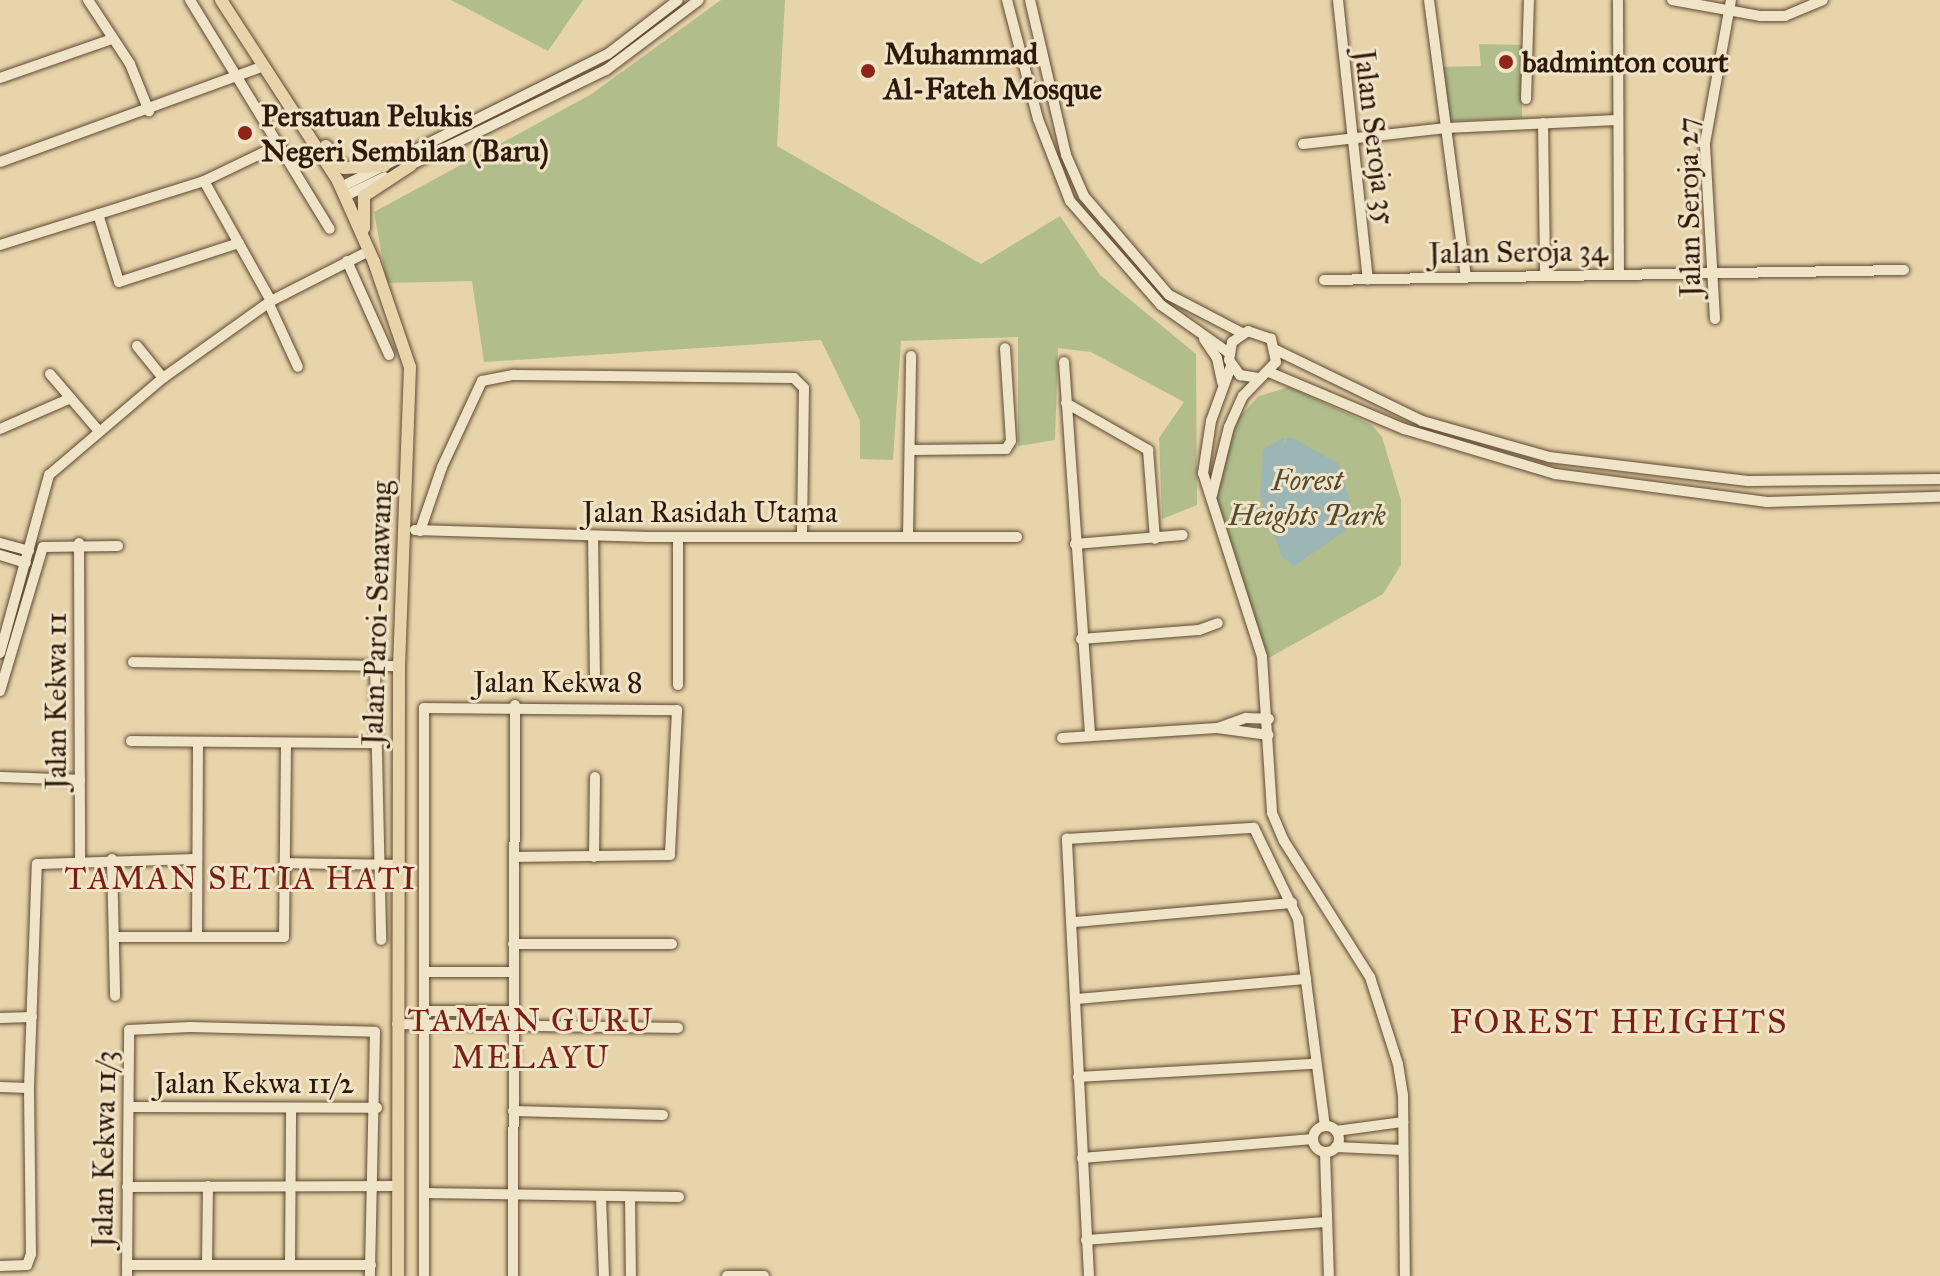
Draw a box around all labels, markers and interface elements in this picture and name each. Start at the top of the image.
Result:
place label: Muhammad Al-Fateh Mosque [884,36,1102,106]
place label: badminton court [1522,44,1728,80]
street label: Jalan Seroja 35 [1346,47,1404,227]
marker: badminton court [1497,53,1515,71]
marker: Muhammad Al-Fateh Mosque [859,62,877,80]
place label: Persatuan Pelukis Negeri Sembilan (Baru) [261,98,549,168]
street label: Jalan Seroja 27 [1669,117,1709,297]
marker: Persatuan Pelukis Negeri Sembilan (Baru) [236,124,254,142]
street label: Jalan Seroja 34 [1428,232,1608,272]
park label: Forest Heights Park [1228,462,1386,532]
street label: Jalan Paroi-Senawang [354,480,400,746]
street label: Jalan Rasidah Utama [582,494,838,530]
street label: Jalan Kekwa 11 [38,612,74,790]
street label: Jalan Kekwa 8 [473,664,643,700]
district label: TAMAN SETIA HATI [65,860,417,898]
district label: FOREST HEIGHTS [1449,1002,1789,1042]
district label: TAMAN GURU MELAYU [408,1003,654,1078]
street label: Jalan Kekwa 11/3 [84,1050,124,1248]
street label: Jalan Kekwa 11/2 [154,1065,354,1101]

